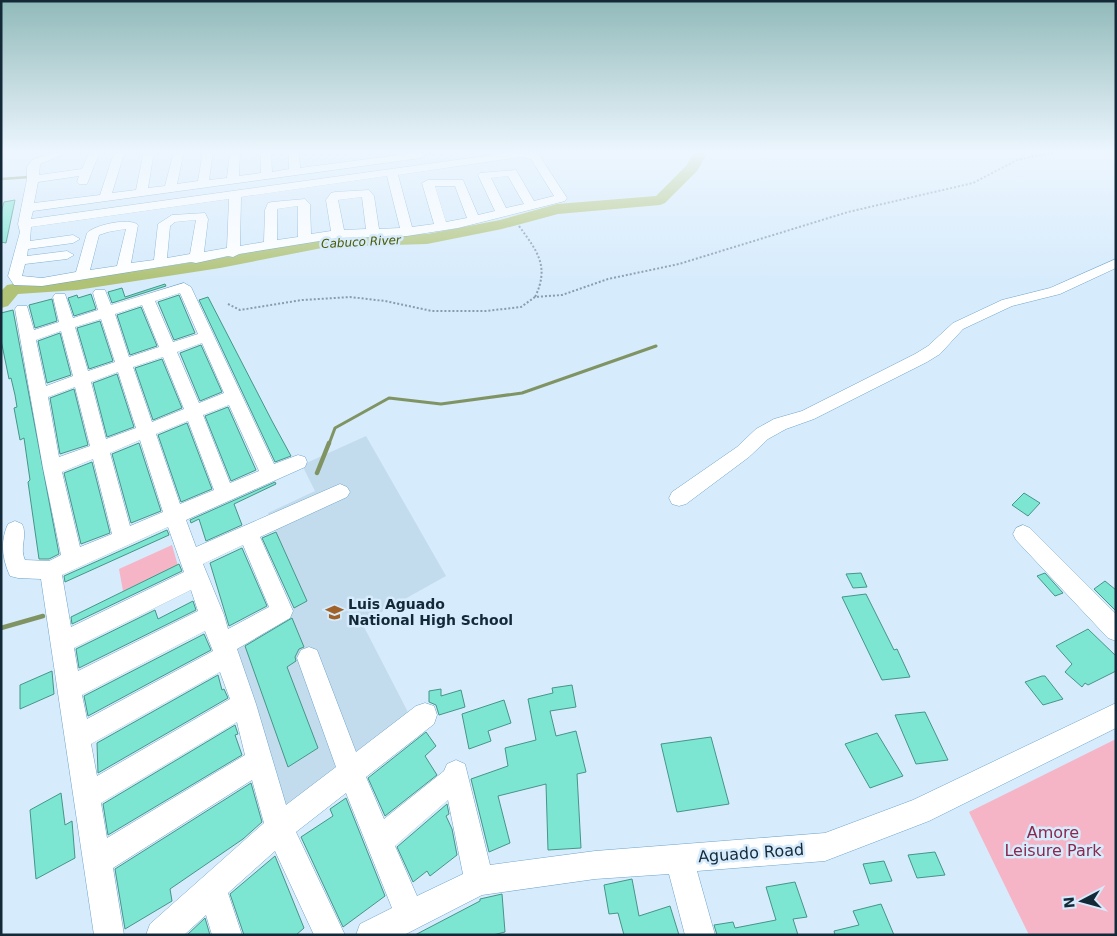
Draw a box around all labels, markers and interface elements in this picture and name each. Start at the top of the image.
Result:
water label: Cabuco River [321,233,402,251]
place label: Luis Aguado National High School [348,596,513,628]
school or university icon: Luis Aguado National High School [324,602,344,622]
park label: Amore Leisure Park [1004,823,1102,860]
street label: Aguado Road [697,840,805,866]
north arrow [1057,876,1107,926]
text: N [1061,896,1078,909]

